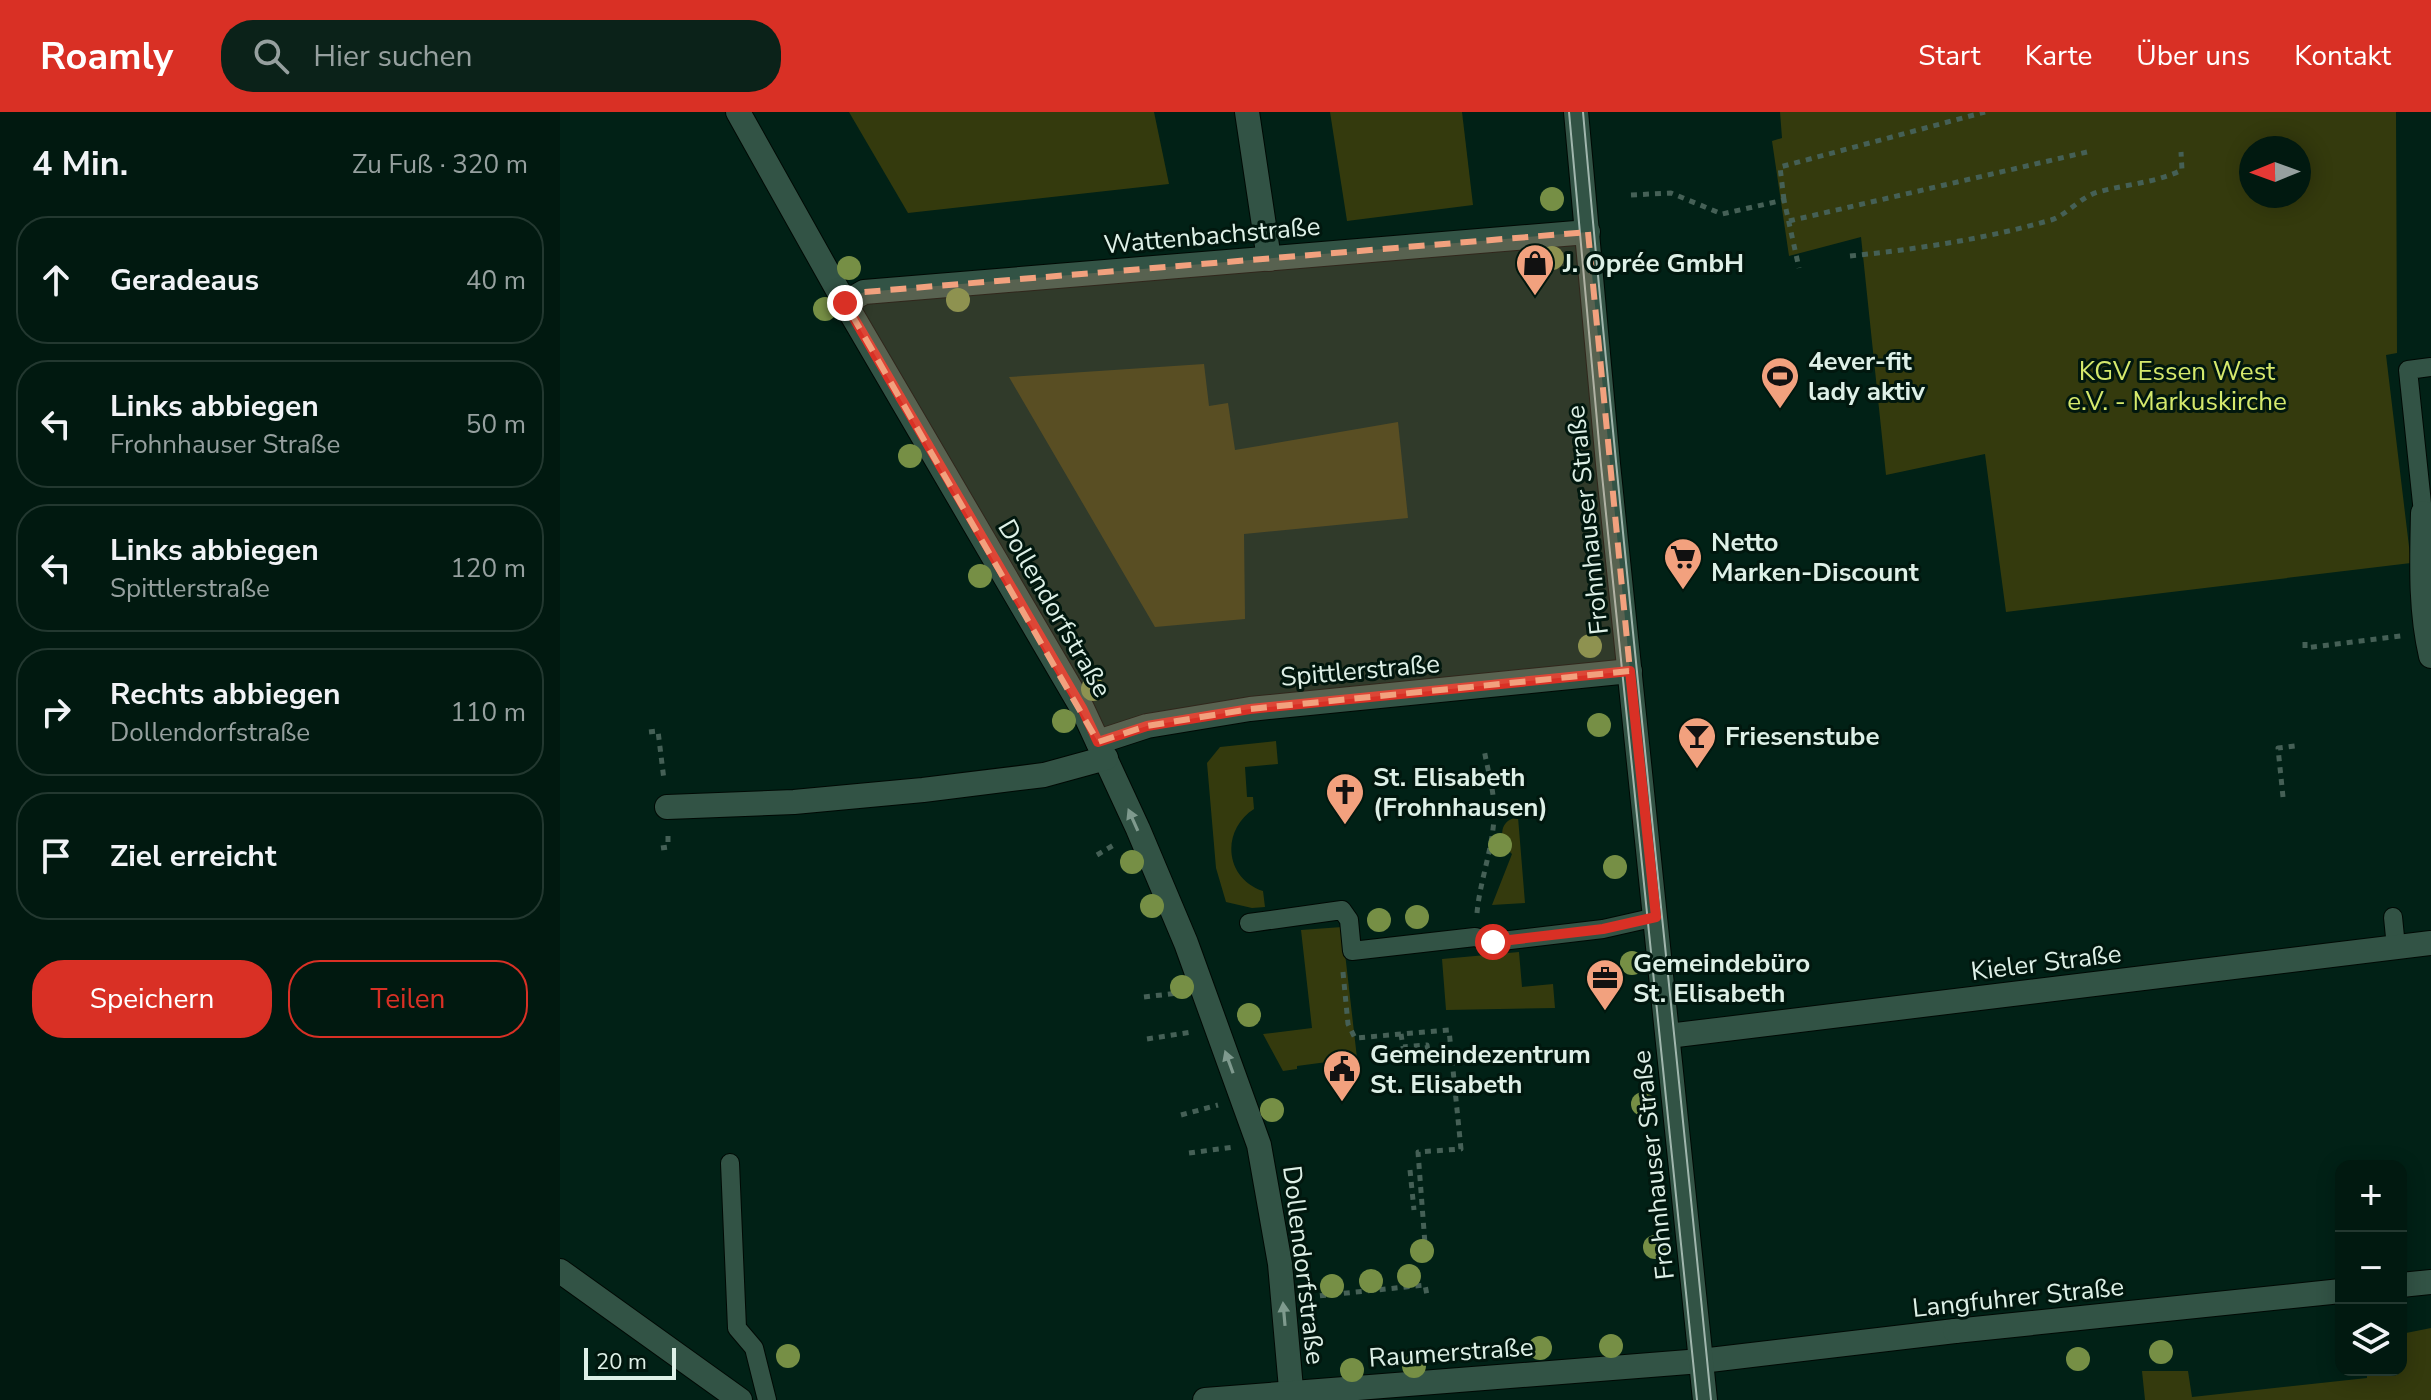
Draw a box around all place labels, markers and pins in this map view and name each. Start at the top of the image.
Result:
shop icon: J. Oprée GmbH [1514,242,1556,297]
place label: J. Oprée GmbH [1562,246,1744,281]
place label: 4ever-fit lady aktiv [1808,344,1925,409]
sports icon: 4ever-fit lady aktiv [1759,355,1801,410]
place label: Netto Marken-Discount [1711,525,1920,590]
supermarket icon: Netto Marken-Discount [1662,536,1704,591]
bar icon: Friesenstube [1676,715,1718,770]
place label: Friesenstube [1725,719,1880,754]
place label: St. Elisabeth (Frohnhausen) [1373,760,1548,825]
church icon: St. Elisabeth (Frohnhausen) [1324,771,1366,826]
place label: Gemeindebüro St. Elisabeth [1633,946,1810,1011]
office icon: Gemeindebüro St. Elisabeth [1584,957,1626,1012]
place label: Gemeindezentrum St. Elisabeth [1370,1037,1591,1102]
public building icon: Gemeindezentrum St. Elisabeth [1321,1048,1363,1103]

